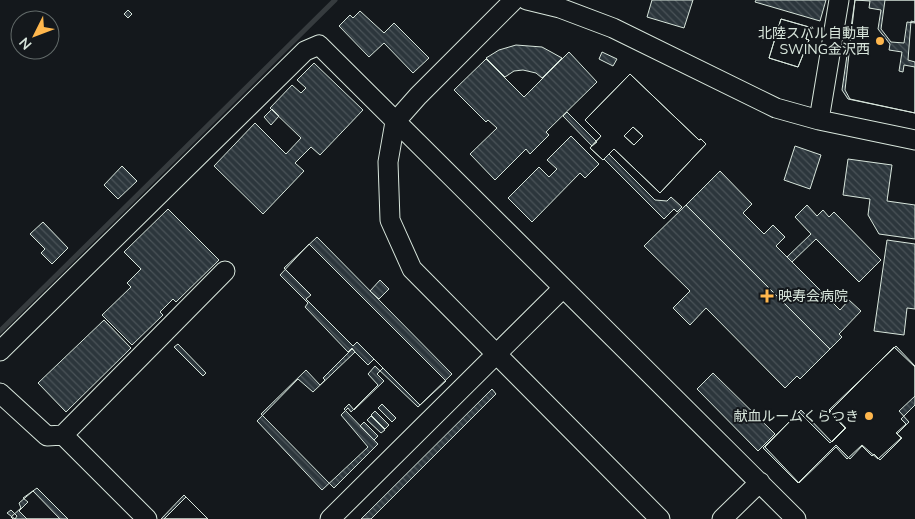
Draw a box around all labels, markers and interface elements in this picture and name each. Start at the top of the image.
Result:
north arrow [10,10,60,60]
place label: 北陸スバル自動車 SWING金沢西 [758,24,870,58]
text: N [15,34,36,54]
marker: 北陸スバル自動車 SWING金沢西 [874,35,886,47]
place label: 映寿会病院 [778,287,848,305]
marker: 映寿会病院 [760,289,774,303]
place label: 献血ルームくらつき [733,407,859,425]
marker: 献血ルームくらつき [863,410,875,422]

